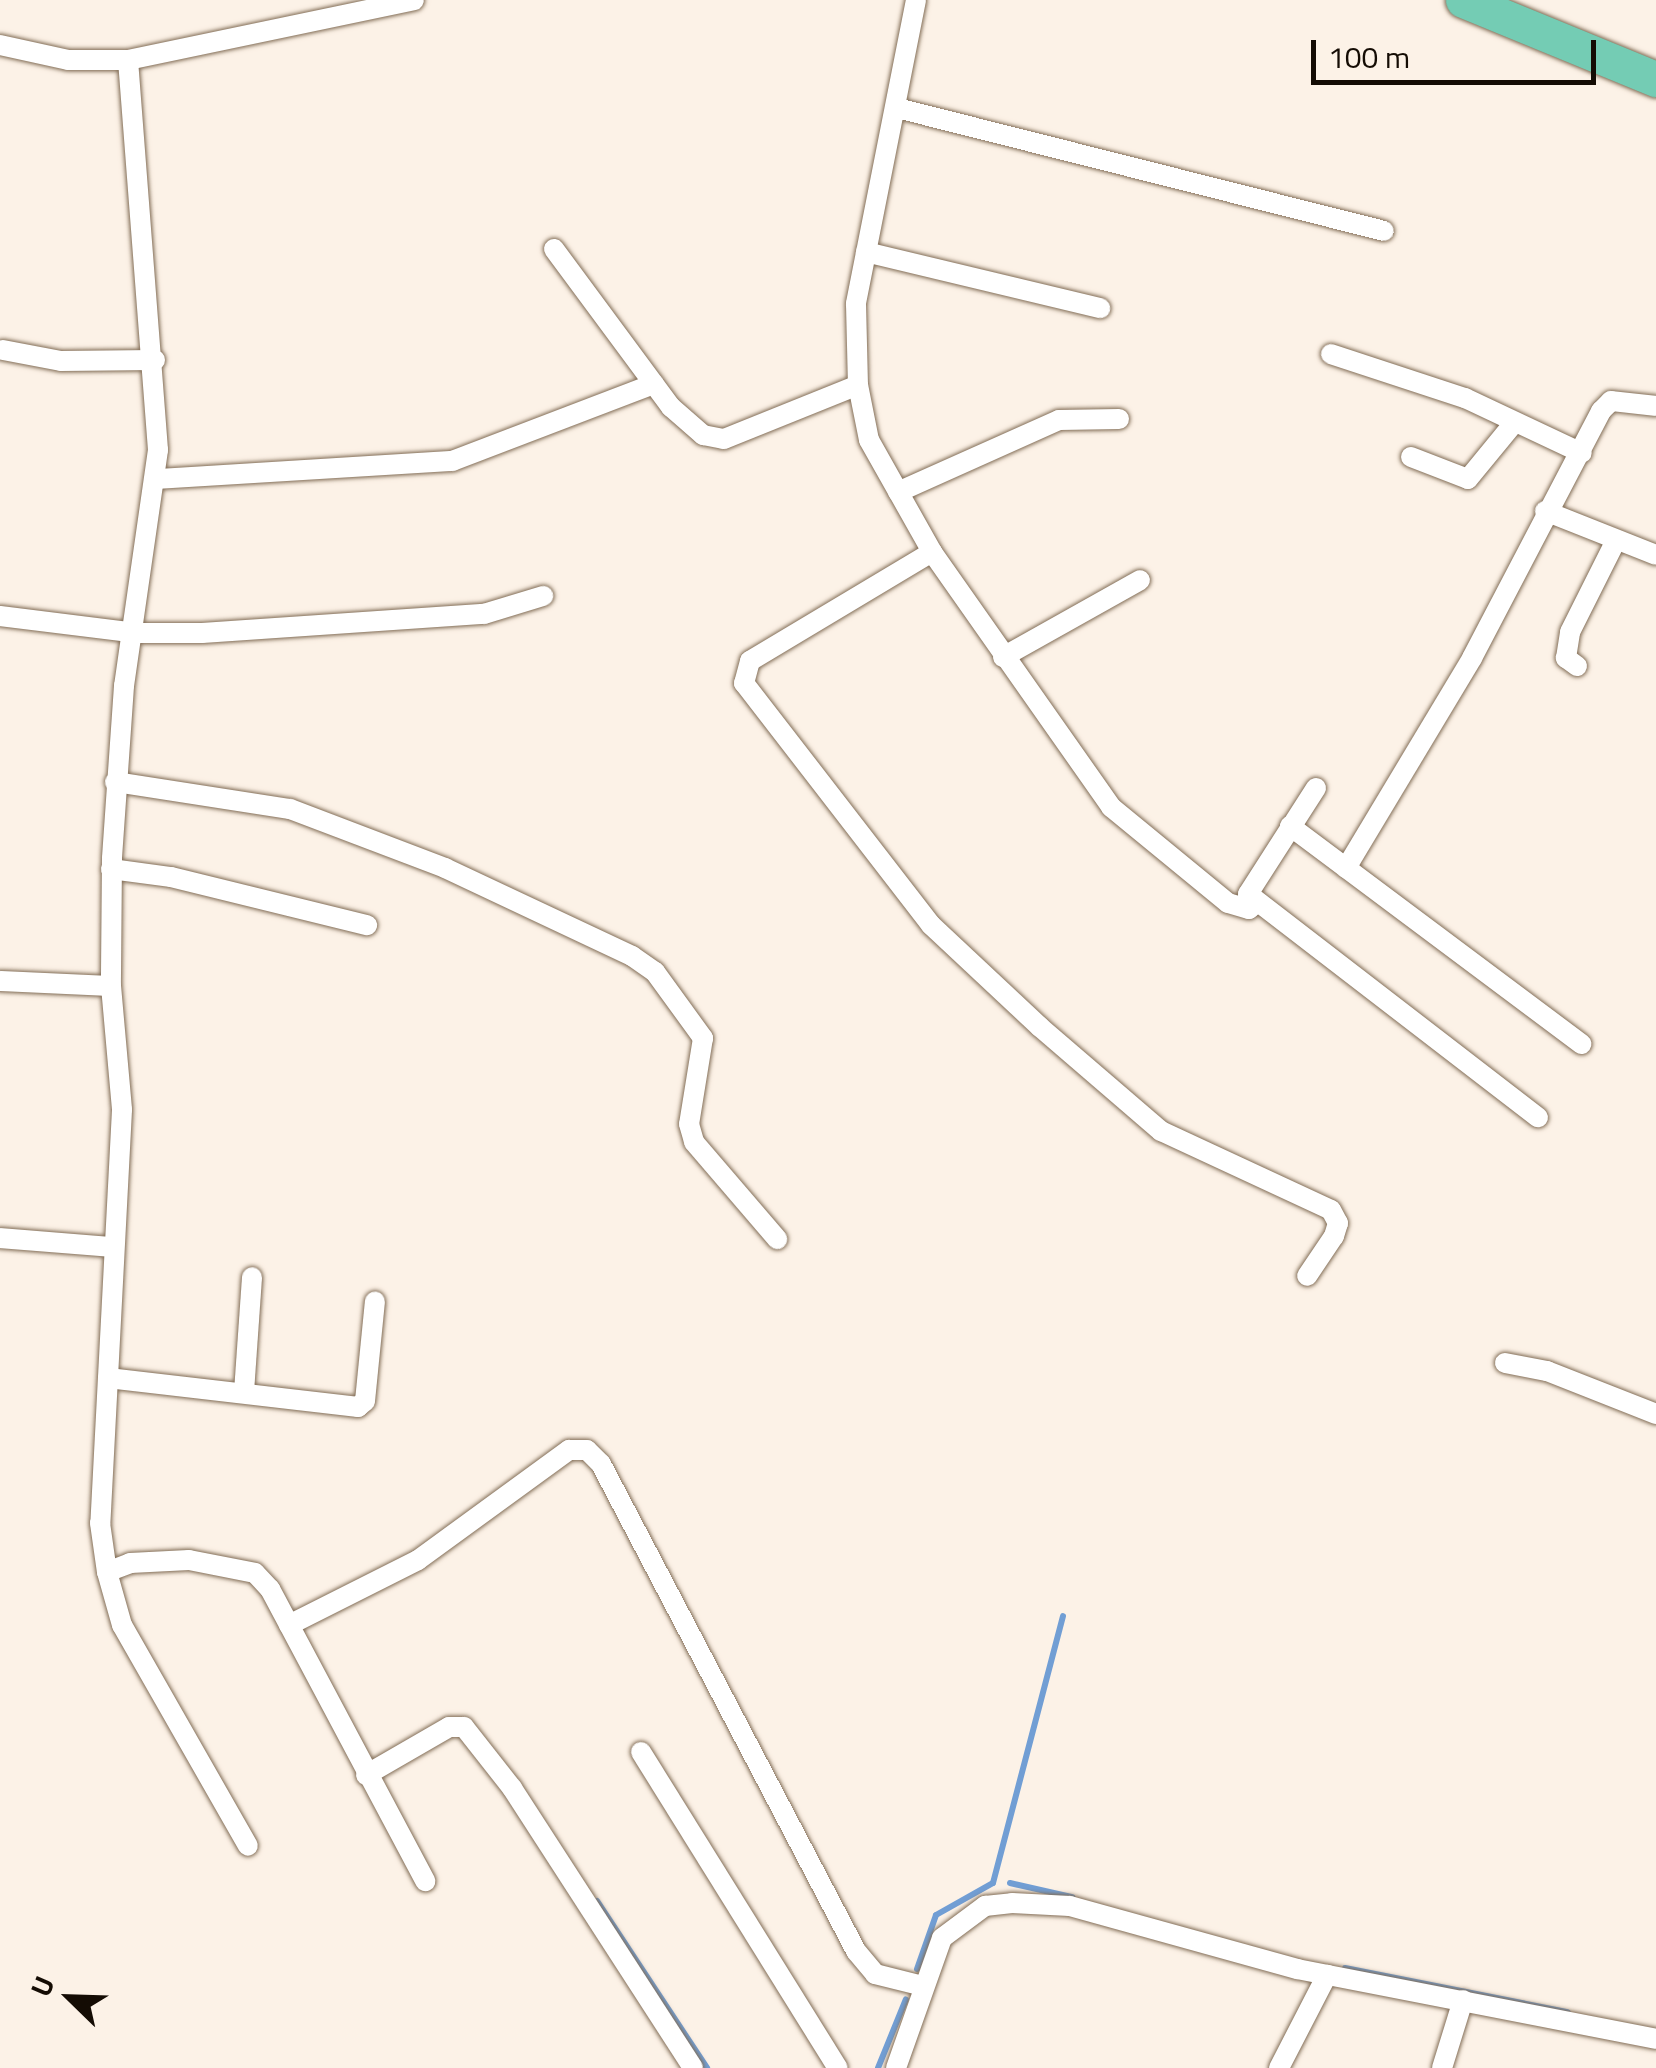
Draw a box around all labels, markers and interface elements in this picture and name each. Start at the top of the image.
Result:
scale bar [1316,20,1601,82]
text: 100 m [1328,34,1410,80]
north arrow [20,1948,120,2048]
text: U [19,1969,65,2003]

